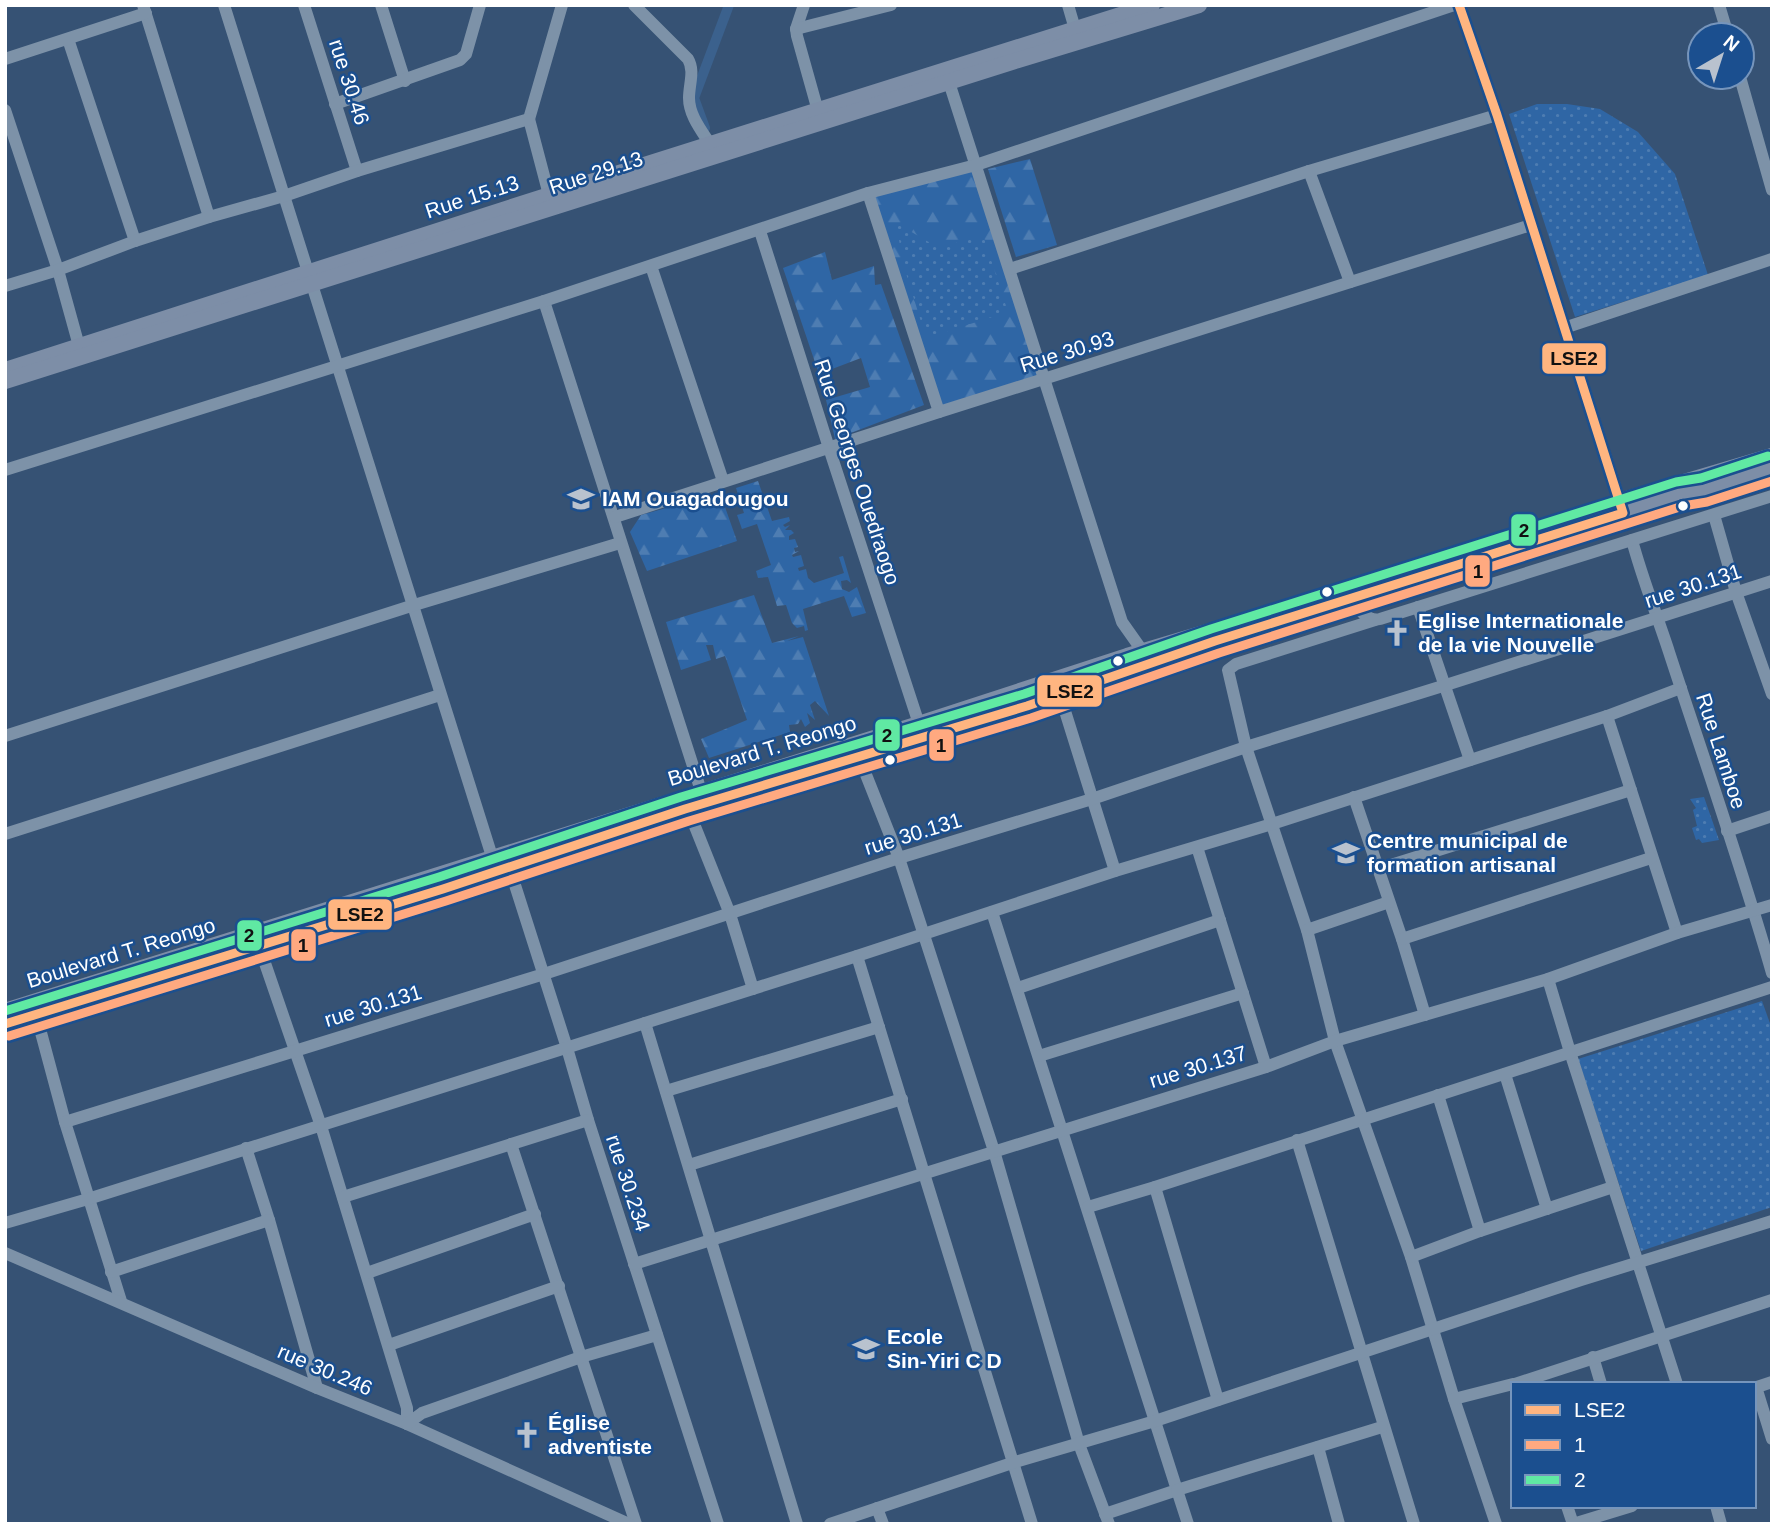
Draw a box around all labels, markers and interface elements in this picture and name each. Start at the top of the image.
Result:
north arrow [1686,21,1756,91]
text: N [1719,31,1743,56]
street label: rue 30.46 [325,36,374,128]
street label: Rue 29.13 [546,147,645,198]
street label: Rue 15.13 [422,171,521,222]
street label: Rue 30.93 [1017,326,1117,377]
line badge: LSE2 [1541,342,1607,375]
text: LSE2 [1550,348,1598,369]
street label: Rue Georges Ouedraogo [810,356,905,588]
school or university icon: IAM Ouagadougou [566,484,596,514]
place label: IAM Ouagadougou [602,487,789,510]
unlabelled marker [1676,499,1690,513]
line badge: 2 [1510,513,1537,547]
text: 2 [1519,520,1529,541]
line badge: 1 [1464,554,1491,588]
street label: rue 30.131 [1642,559,1744,612]
text: 1 [1473,561,1484,582]
unlabelled marker [1320,585,1334,599]
place label: Eglise Internationale de la vie Nouvelle [1418,609,1623,656]
church icon: Eglise Internationale de la vie Nouvelle [1382,618,1412,648]
unlabelled marker [1111,654,1125,668]
line badge: LSE2 [1036,674,1103,708]
text: LSE2 [1046,681,1094,702]
street label: Rue Lamboe [1692,690,1751,812]
street label: Boulevard T. Reongo [665,711,859,790]
line badge: 2 [874,718,901,752]
text: 2 [882,725,892,746]
line badge: 1 [928,728,955,762]
text: 1 [936,735,947,756]
unlabelled marker [883,753,897,767]
street label: rue 30.131 [861,808,964,859]
place label: Centre municipal de formation artisanal [1367,829,1568,876]
school or university icon: Centre municipal de formation artisanal [1331,838,1361,868]
line badge: LSE2 [327,898,393,931]
text: LSE2 [336,904,384,925]
street label: Boulevard T. Reongo [24,913,218,992]
line badge: 2 [236,919,263,952]
text: 2 [244,925,254,946]
line badge: 1 [290,928,317,962]
text: 1 [298,935,309,956]
street label: rue 30.131 [321,980,424,1031]
street label: rue 30.137 [1146,1041,1249,1092]
street label: rue 30.234 [602,1132,655,1234]
place label: Ecole Sin-Yiri C D [887,1325,1002,1372]
school or university icon: Ecole Sin-Yiri C D [851,1334,881,1364]
street label: rue 30.246 [274,1339,376,1400]
legend [1511,1382,1756,1508]
text: LSE2 [1574,1398,1625,1421]
place label: Église adventiste [548,1411,652,1458]
church icon: Église adventiste [512,1420,542,1450]
text: 1 [1574,1433,1586,1456]
text: 2 [1574,1468,1586,1491]

